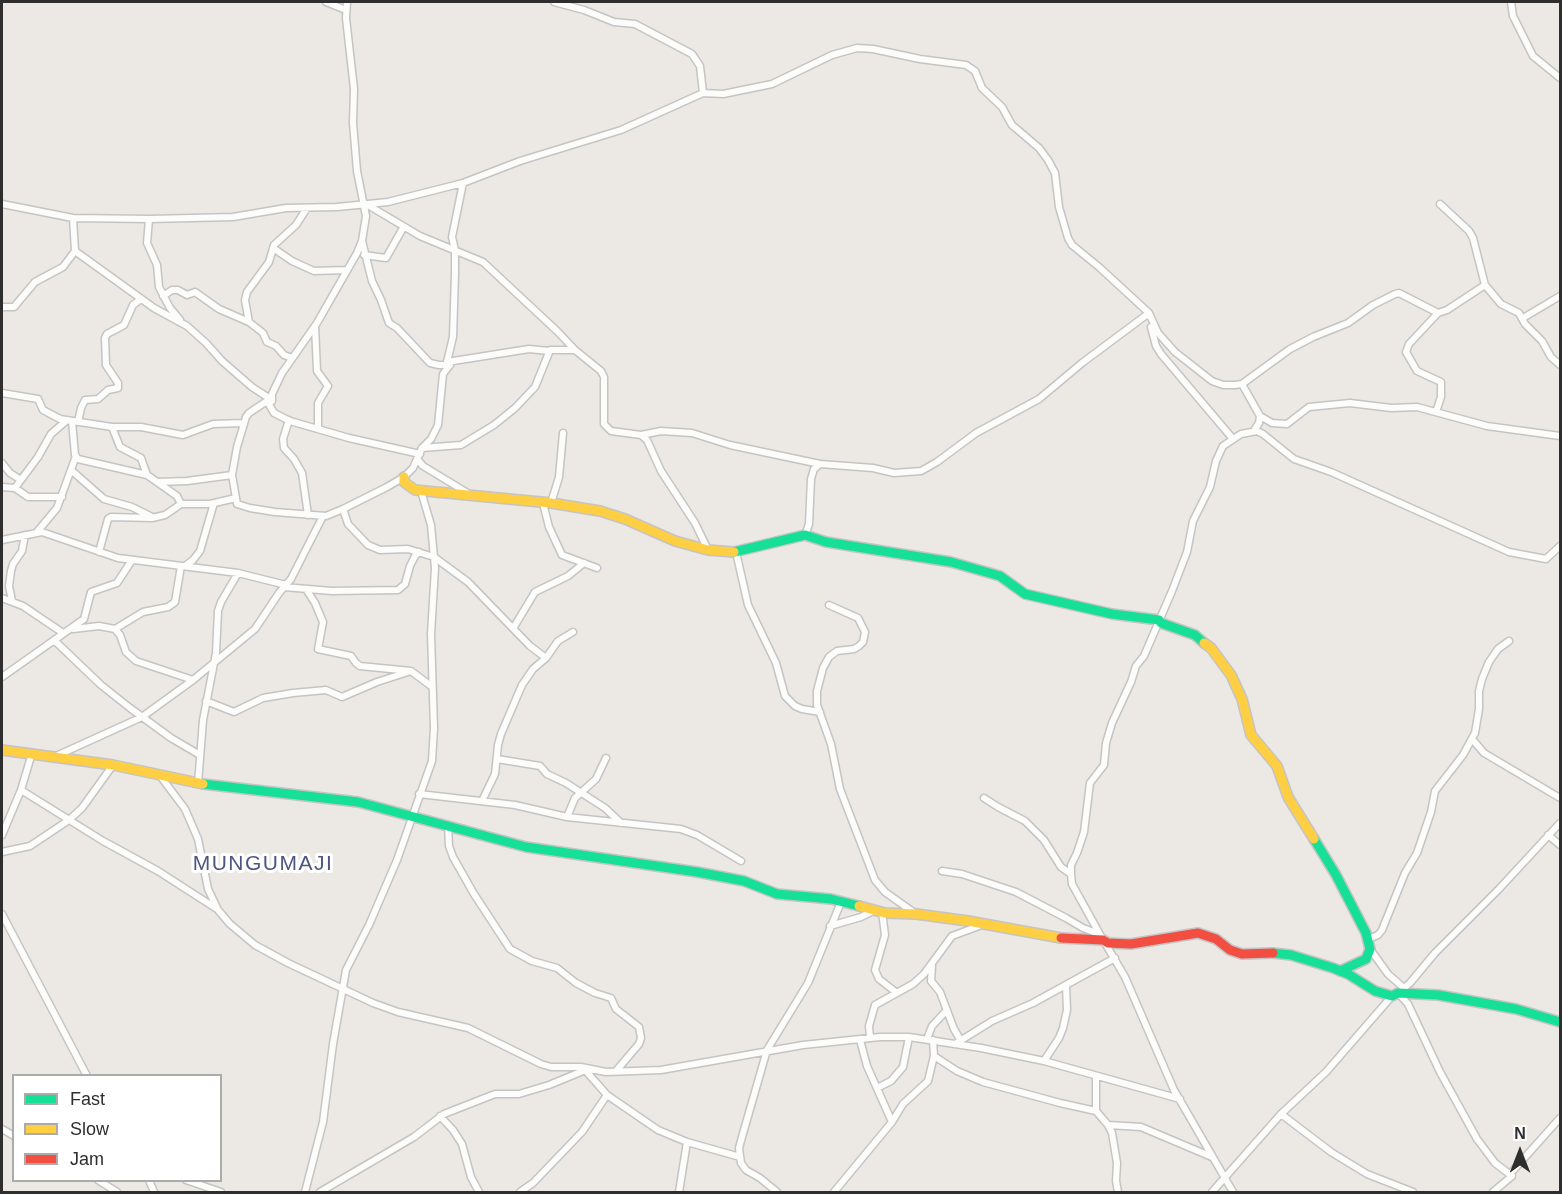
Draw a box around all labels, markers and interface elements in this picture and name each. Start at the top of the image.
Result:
district label: MUNGUMAJI [193,851,333,877]
legend [12,1074,222,1182]
text: Fast [70,1089,105,1109]
text: Slow [70,1119,109,1139]
north arrow [1490,1122,1550,1182]
text: N [1514,1125,1526,1142]
text: Jam [70,1149,104,1169]

